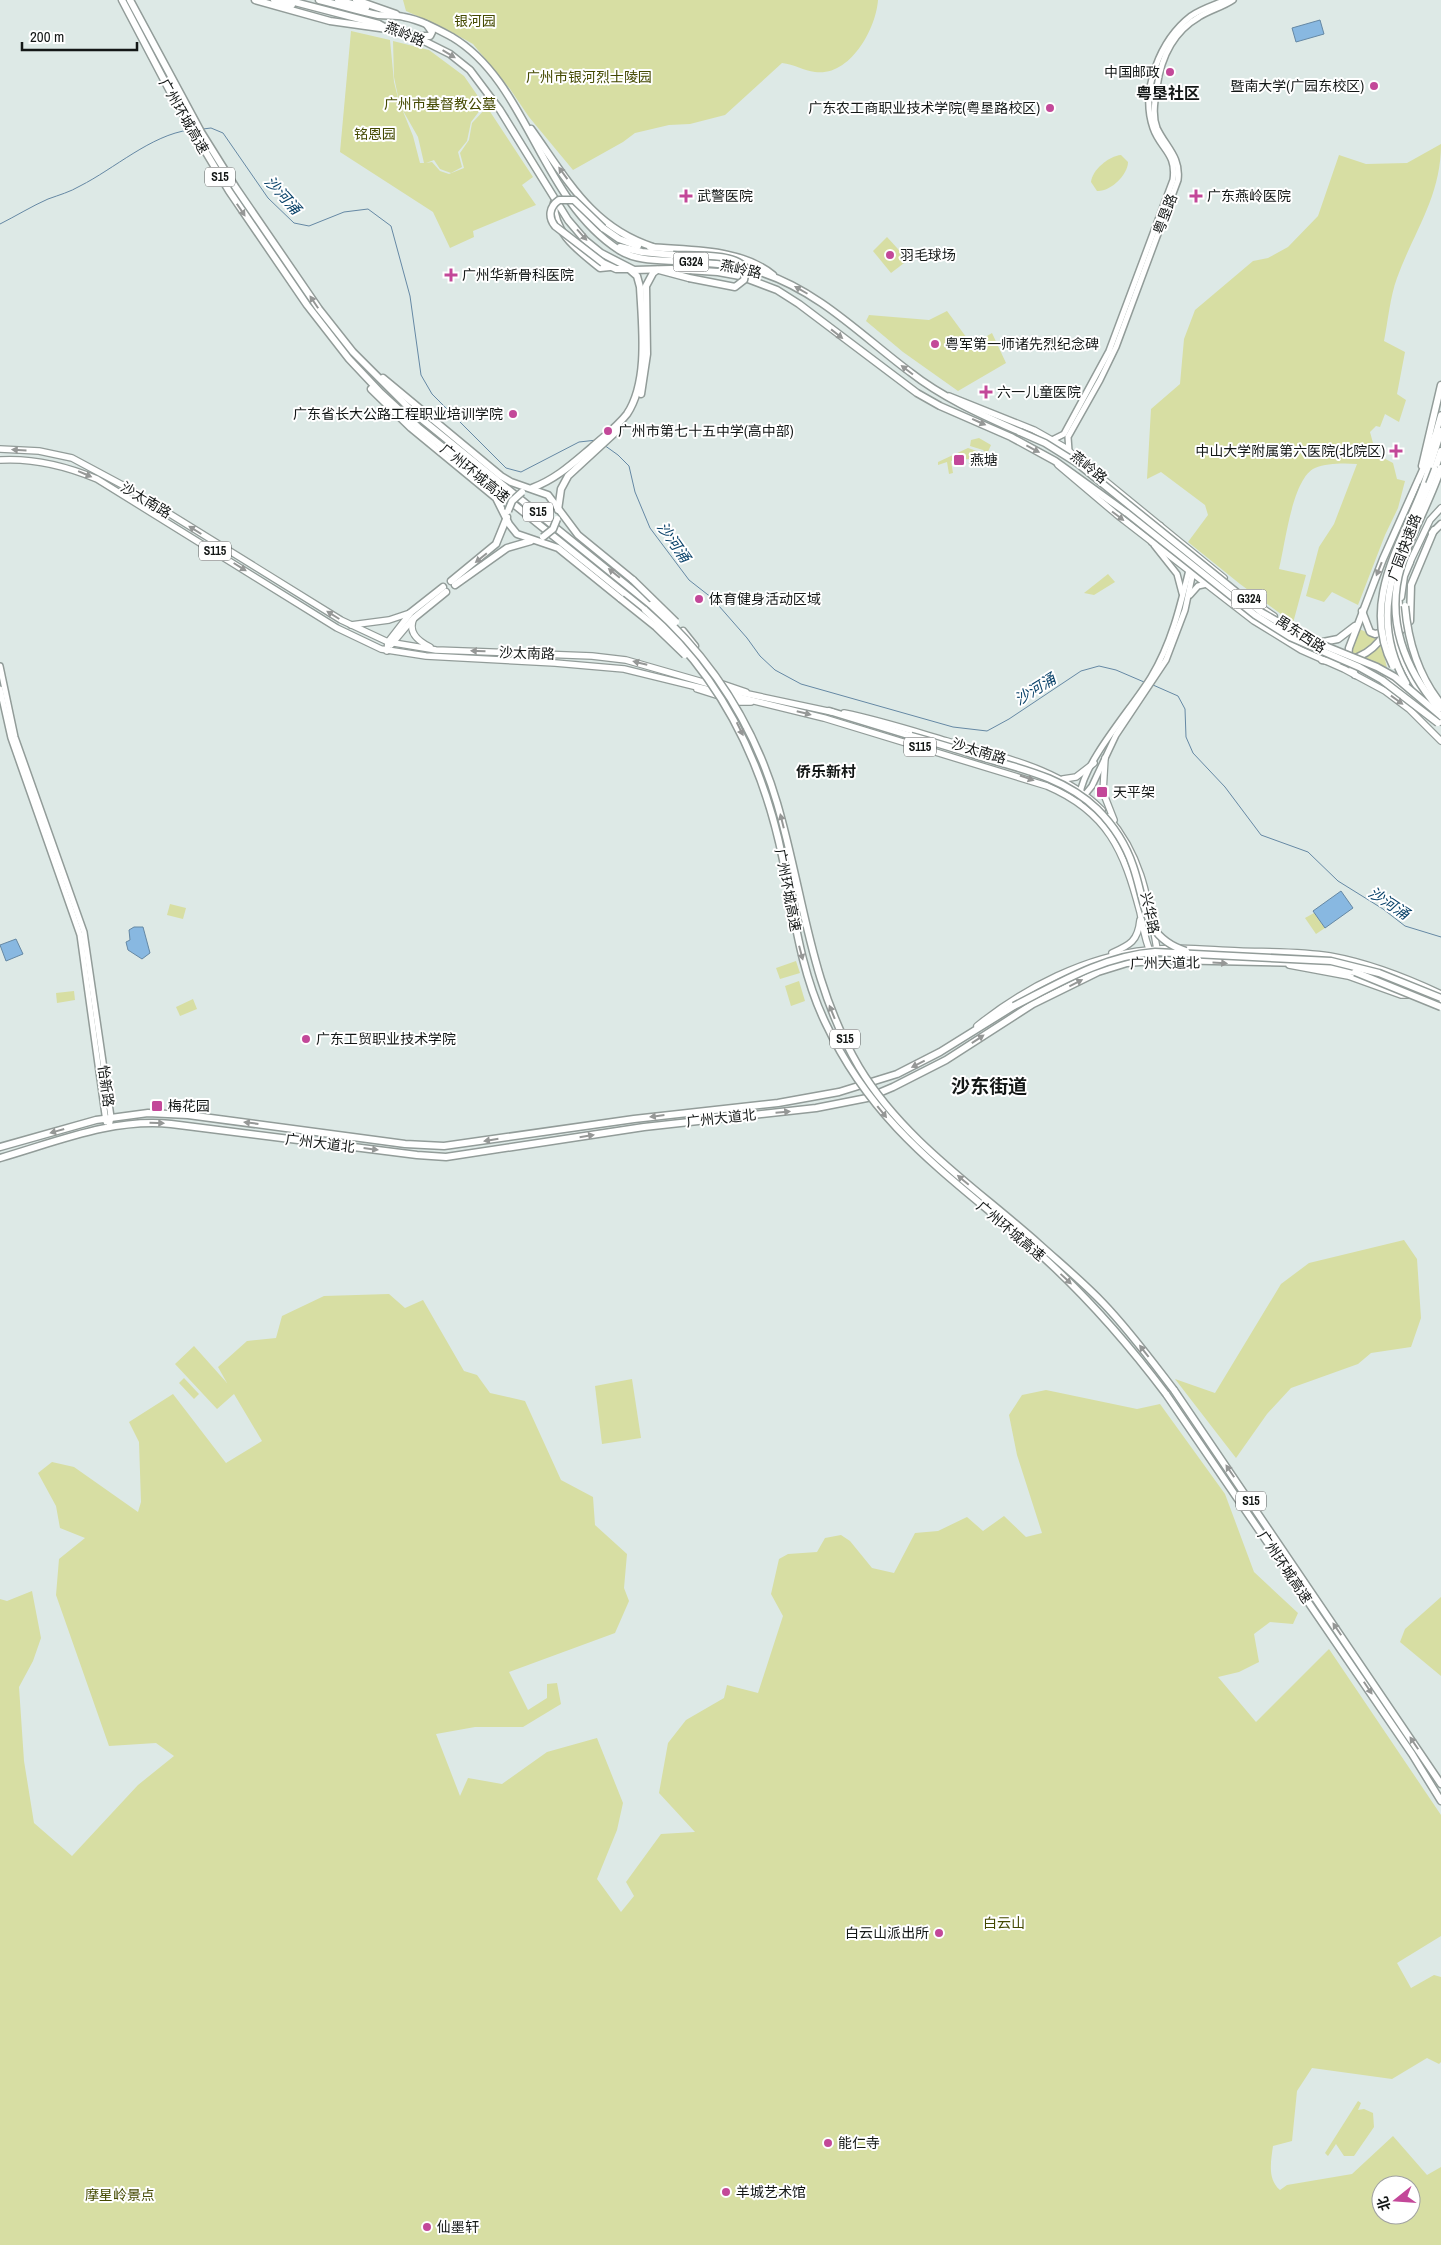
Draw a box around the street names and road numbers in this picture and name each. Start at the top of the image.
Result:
street label: 燕岭路 [382,18,428,50]
street label: 广州环城高速 [155,75,213,157]
road number: S15 [205,168,235,186]
street label: 粤垦路 [1149,191,1181,237]
road number: G324 [674,252,708,272]
street label: 燕岭路 [719,256,763,282]
street label: 广州环城高速 [437,440,513,506]
street label: 燕岭路 [1067,447,1111,487]
street label: 沙太南路 [117,478,175,522]
road number: S15 [523,502,553,522]
street label: 广园快速路 [1383,511,1425,583]
road number: S115 [199,542,231,560]
road number: G324 [1232,590,1266,608]
street label: 禺东西路 [1273,611,1329,657]
street label: 沙太南路 [499,643,555,663]
street label: 沙太南路 [950,734,1008,768]
road number: S115 [904,738,936,756]
street label: 广州环城高速 [771,847,805,933]
street label: 兴华路 [1137,891,1163,935]
street label: 广州大道北 [1130,953,1200,973]
road number: S15 [830,1030,860,1048]
street label: 怡新路 [94,1064,118,1108]
street label: 广州大道北 [685,1105,757,1131]
street label: 广州大道北 [284,1130,356,1156]
street label: 广州环城高速 [973,1197,1049,1265]
road number: S15 [1236,1492,1266,1510]
street label: 广州环城高速 [1254,1527,1316,1607]

